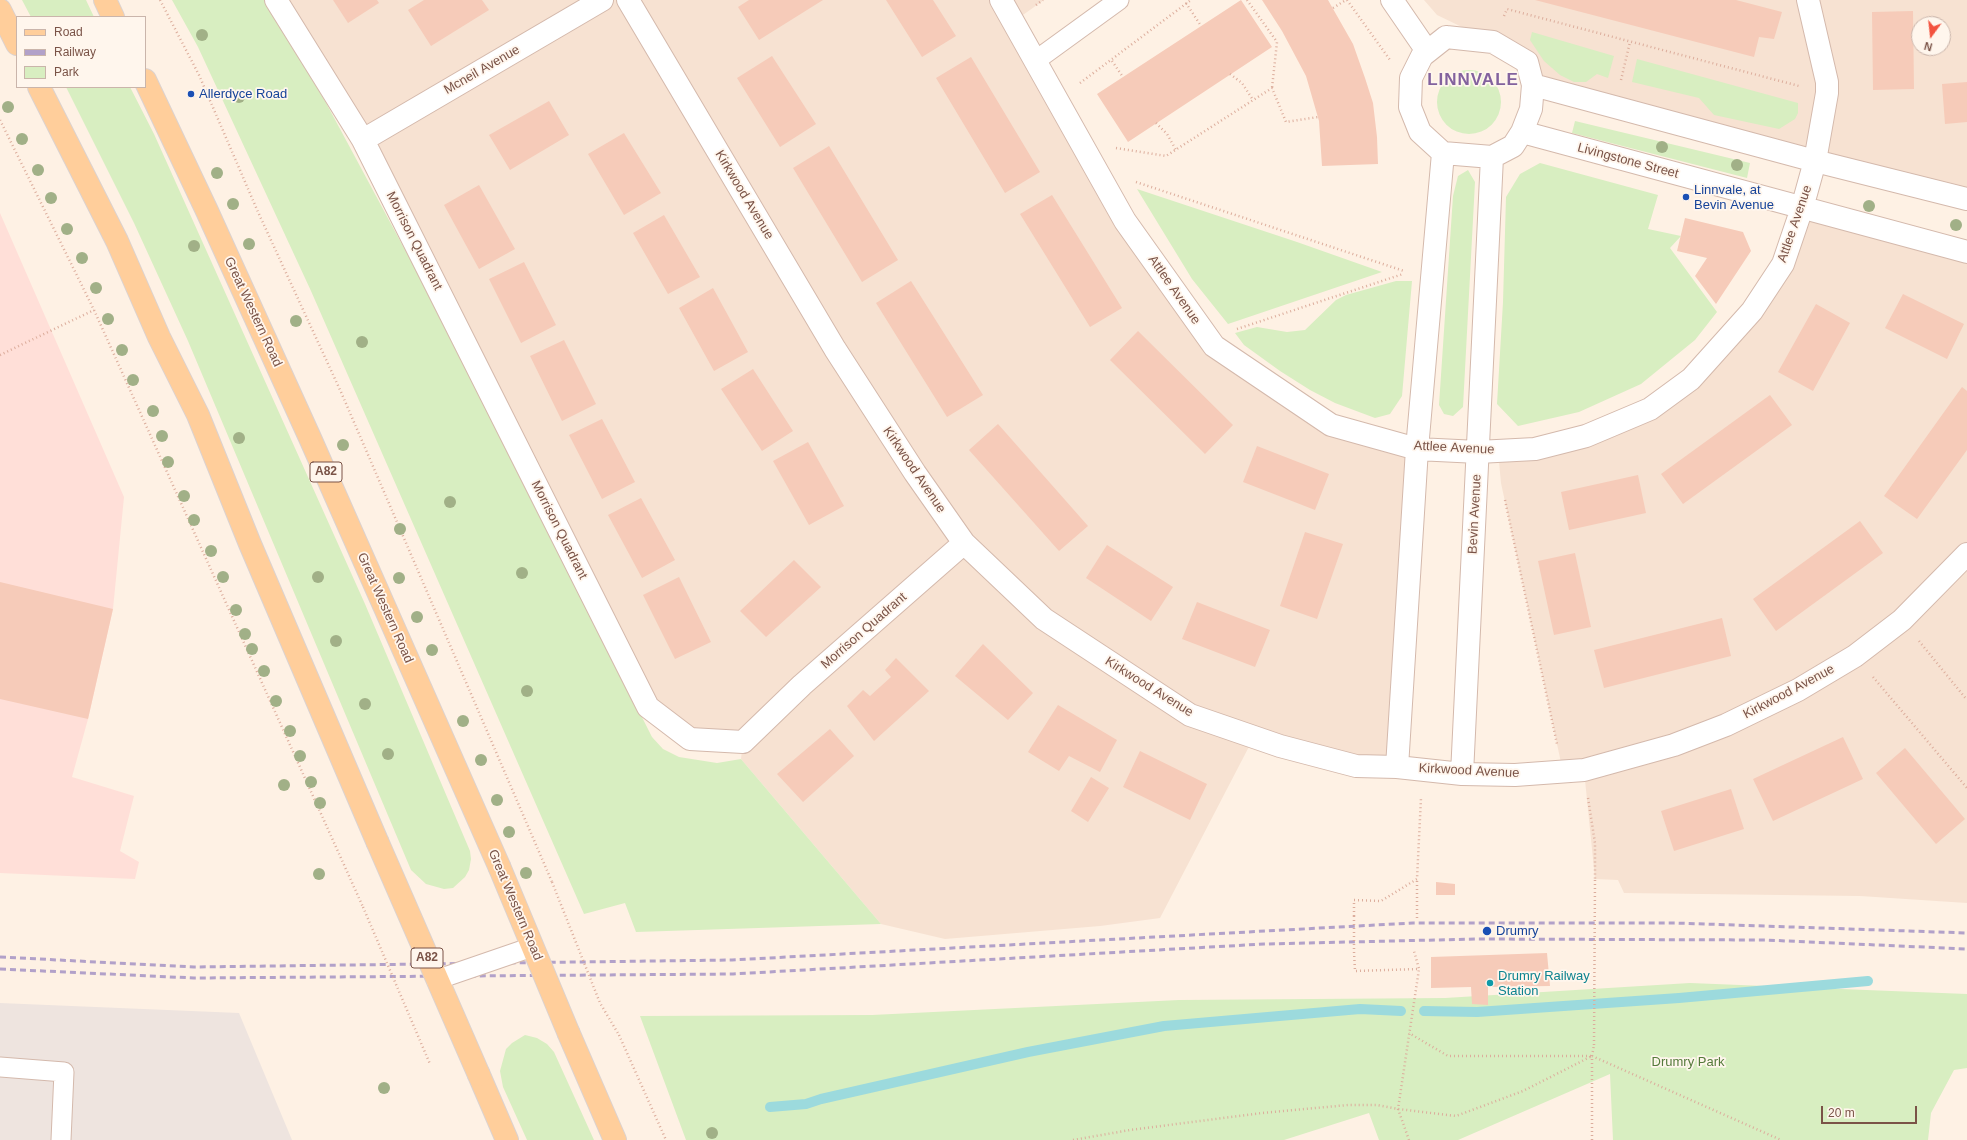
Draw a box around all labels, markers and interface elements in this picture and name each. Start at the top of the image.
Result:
legend [16,16,146,88]
north arrow [1911,16,1951,56]
text: Road [54,25,83,39]
text: N [1923,40,1934,53]
street label: Mcneil Avenue [441,42,523,98]
text: Railway [54,45,96,59]
text: Park [54,65,79,79]
district label: LINNVALE [1427,70,1519,90]
place label: Allerdyce Road [199,86,287,102]
marker: Allerdyce Road [186,89,196,99]
street label: Livingstone Street [1576,140,1680,182]
street label: Kirkwood Avenue [711,148,777,242]
place label: Linnvale, at Bevin Avenue [1694,182,1774,213]
street label: Attlee Avenue [1774,183,1816,265]
street label: Morrison Quadrant [382,189,446,293]
marker: Linnvale, at Bevin Avenue [1681,192,1691,202]
street label: Attlee Avenue [1144,252,1204,328]
street label: Great Western Road [221,255,285,369]
street label: Kirkwood Avenue [879,424,949,516]
street label: Attlee Avenue [1413,438,1495,458]
road number: A82 [310,462,342,482]
street label: Bevin Avenue [1465,474,1485,554]
street label: Morrison Quadrant [527,478,591,582]
street label: Great Western Road [354,550,416,666]
street label: Morrison Quadrant [818,590,910,672]
street label: Kirkwood Avenue [1102,654,1196,720]
street label: Kirkwood Avenue [1741,661,1837,723]
street label: Kirkwood Avenue [1418,761,1520,781]
street label: Great Western Road [485,847,545,963]
place label: Drumry [1496,923,1539,939]
marker: Drumry [1481,925,1493,937]
road number: A82 [411,948,443,968]
place label: Drumry Railway Station [1498,968,1590,999]
marker: Drumry Railway Station [1485,978,1495,988]
park label: Drumry Park [1652,1054,1724,1070]
scale bar [1823,1098,1919,1124]
text: 20 m [1828,1106,1855,1120]

